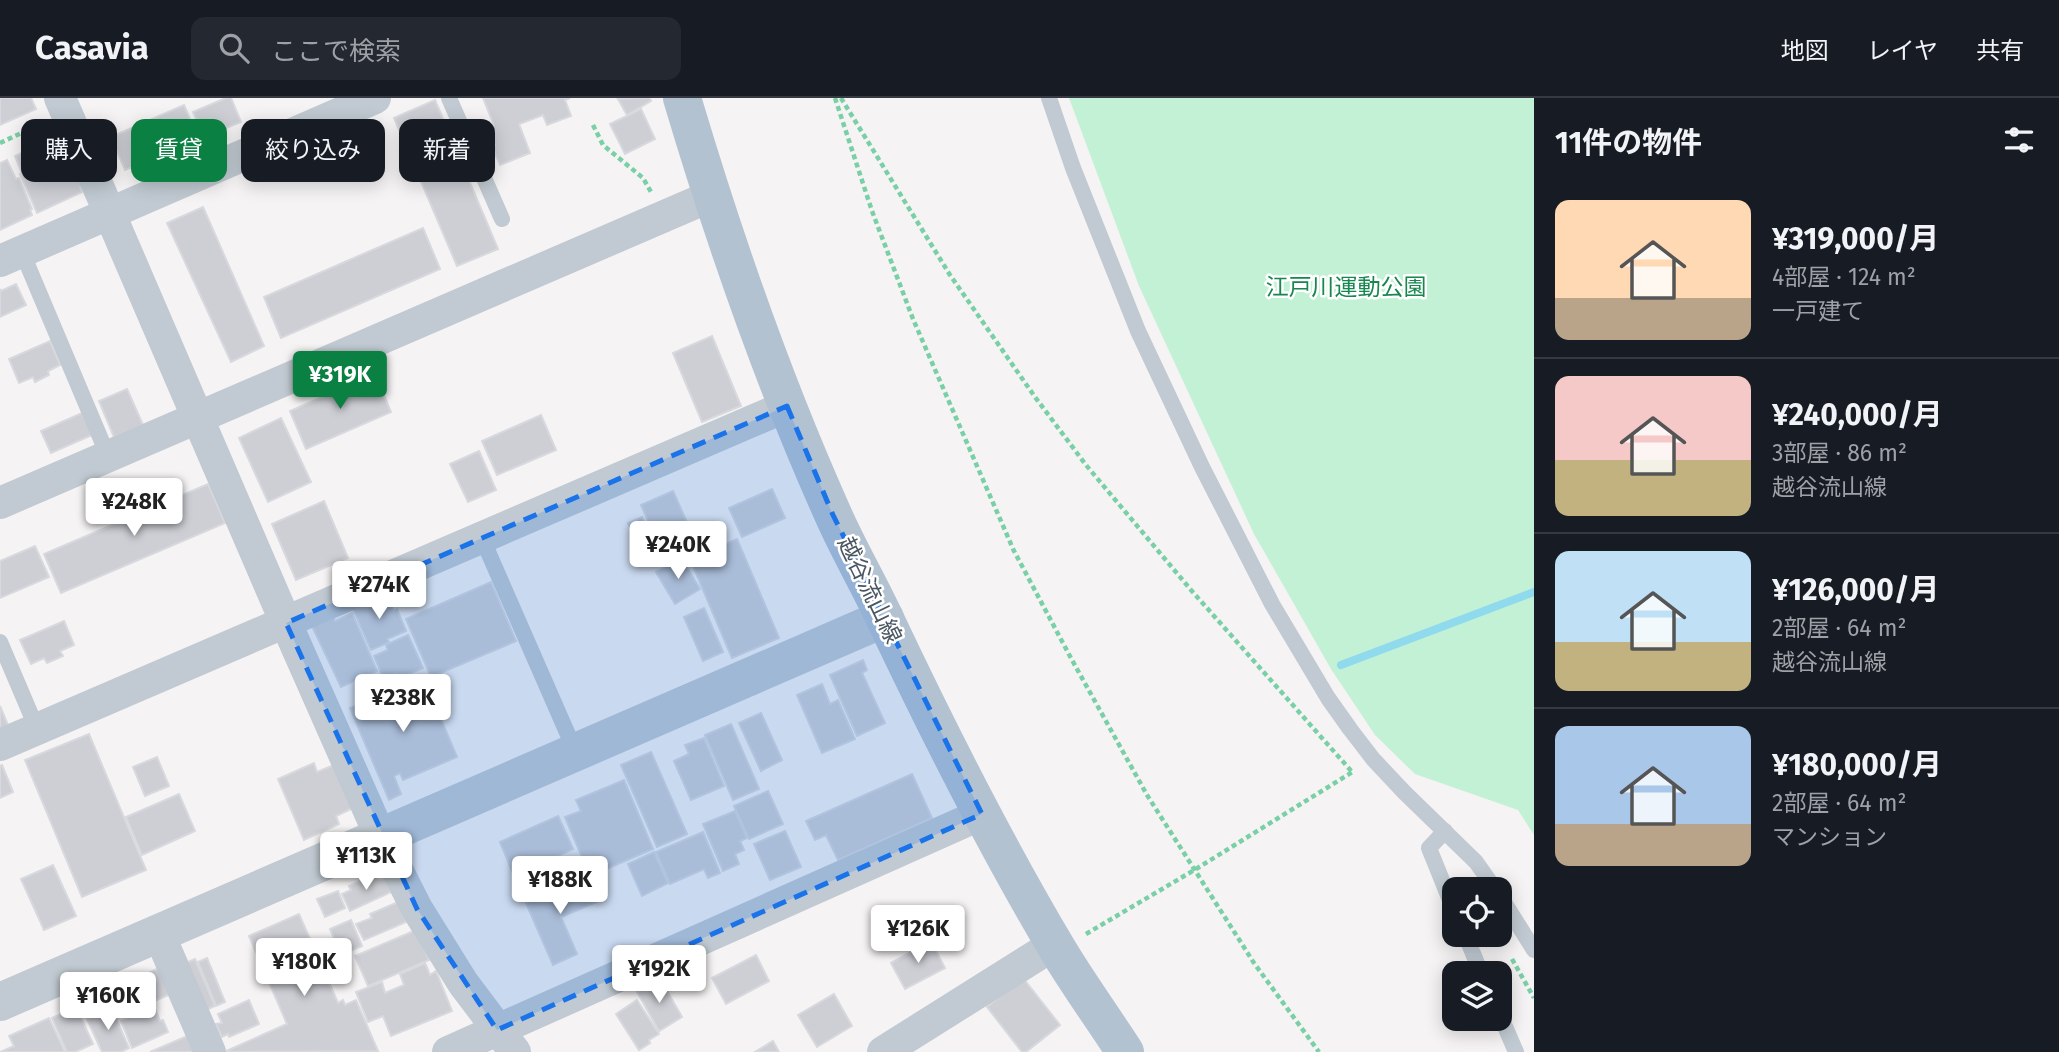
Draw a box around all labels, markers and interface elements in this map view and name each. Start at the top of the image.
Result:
search box [191,17,681,80]
text: Casavia [35,28,149,68]
icon: search [215,29,253,67]
text: ここで検索 [271,36,401,67]
text: 地図 [1781,37,1829,65]
text: レイヤ [1867,37,1938,65]
text: 共有 [1976,37,2024,65]
chip: 購入 [21,119,117,182]
chip: 賃貸 [131,119,227,182]
chip: 絞り込み [241,119,385,182]
chip: 新着 [399,119,495,182]
icon: filters [2000,121,2038,159]
text: 11件の物件 [1555,125,1702,161]
text: ¥319,000/月 [1772,221,1939,257]
icon: home [1611,228,1695,312]
text: 4部屋 · 124 m² [1772,263,1916,291]
park label: 江戸川運動公園 [1266,273,1427,301]
text: 一戸建て [1772,297,1864,325]
pin: ¥319K [291,352,389,411]
text: ¥319K [309,360,371,388]
text: ¥240,000/月 [1772,397,1943,433]
icon: home [1611,404,1695,488]
text: 3部屋 · 86 m² [1772,439,1907,467]
text: 越谷流山線 [1772,473,1887,501]
pin: ¥248K [85,478,183,538]
text: ¥248K [102,487,166,515]
pin: ¥240K [629,522,727,581]
text: ¥240K [646,530,710,558]
street label: 越谷流山線 [832,532,908,648]
pin: ¥274K [330,561,428,621]
text: ¥274K [348,570,410,598]
text: ¥126,000/月 [1772,572,1940,608]
icon: home [1611,579,1695,663]
text: 2部屋 · 64 m² [1772,614,1906,642]
text: 越谷流山線 [1772,648,1887,676]
pin: ¥238K [354,674,452,734]
text: ¥238K [371,683,435,711]
text: ¥180,000/月 [1772,747,1942,783]
icon: home [1611,754,1695,838]
text: 2部屋 · 64 m² [1772,789,1906,817]
text: マンション [1772,823,1887,851]
pin: ¥113K [317,832,415,892]
text: ¥113K [336,841,396,869]
pin: ¥188K [511,856,609,916]
text: ¥188K [528,865,592,893]
map controls [1442,877,1512,1031]
button: locate [1442,877,1512,947]
pin: ¥126K [869,906,967,965]
text: ¥126K [887,914,949,942]
pin: ¥180K [255,939,353,998]
pin: ¥192K [610,946,708,1005]
text: ¥180K [272,947,336,975]
text: ¥192K [628,954,690,982]
button: layers [1442,961,1512,1031]
pin: ¥160K [59,972,157,1032]
text: ¥160K [76,981,140,1009]

